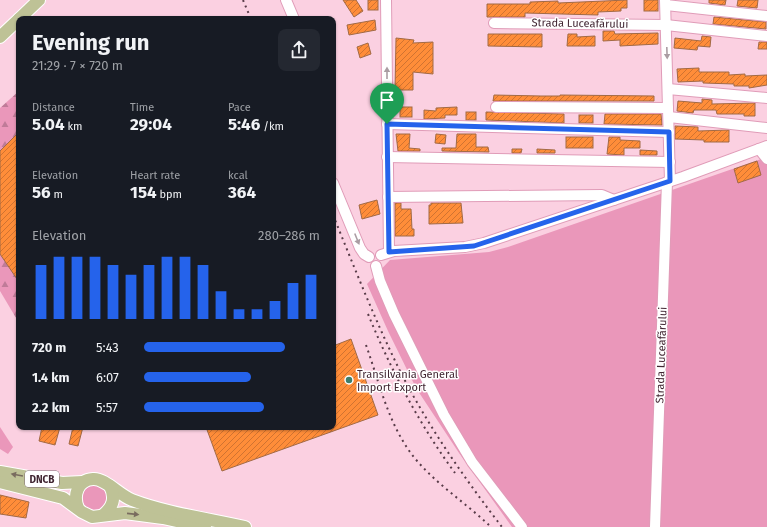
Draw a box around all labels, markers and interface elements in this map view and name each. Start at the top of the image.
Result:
street label: Strada Luceafărului [532,16,628,31]
text: Evening run [32,29,149,56]
button: share [278,29,320,71]
one-way arrow [664,47,670,60]
text: 21:29 · 7 × 720 m [32,58,123,73]
one-way arrow [384,66,390,79]
pin [370,83,404,124]
icon: arrive [376,89,398,111]
text: Distance [32,101,75,114]
text: Time [130,101,154,114]
text: Pace [228,101,251,114]
text: 5.04 [32,114,65,135]
text: 29:04 [130,114,172,135]
text: 5:46 [228,114,260,135]
text: km [65,120,83,133]
text: /km [260,120,284,133]
text: Elevation [32,169,78,182]
text: Heart rate [130,169,180,182]
text: kcal [228,169,248,182]
text: 56 [32,182,51,203]
text: 154 [130,182,157,203]
text: 364 [228,182,256,203]
text: m [51,188,63,201]
text: bpm [157,188,182,201]
text: Elevation [32,228,86,243]
text: 280–286 m [258,228,320,243]
one-way arrow [353,233,360,245]
street label: Strada Luceafărului [653,306,670,404]
text: 720 m [32,340,66,355]
text: 5:43 [96,340,119,355]
place label: Transilvania General Import Export [357,368,458,394]
text: 1.4 km [32,370,69,385]
text: 6:07 [96,370,119,385]
marker: Transilvania General Import Export [344,375,354,385]
text: 2.2 km [32,400,70,415]
text: 5:57 [96,400,118,415]
road number: DNCB [25,471,59,487]
one-way arrow [11,472,23,478]
one-way arrow [127,511,139,517]

